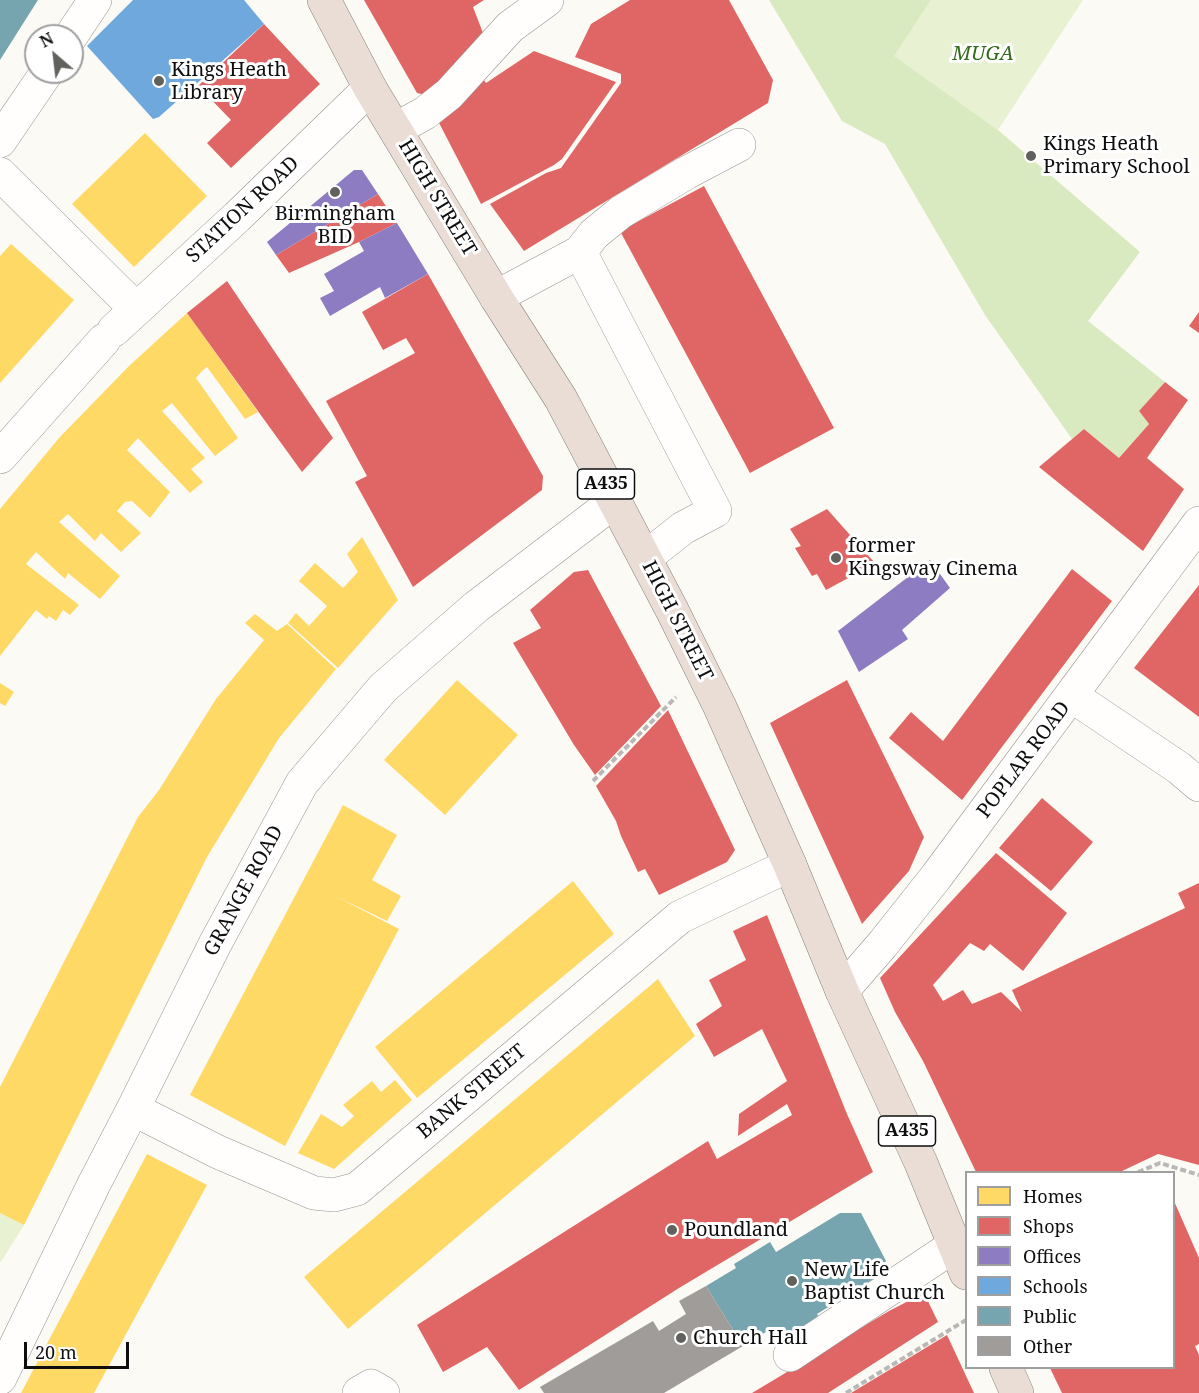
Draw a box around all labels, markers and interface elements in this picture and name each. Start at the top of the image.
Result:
north arrow [24,24,84,84]
text: N [36,27,57,53]
park label: MUGA [952,42,1014,66]
place label: Kings Heath Library [171,58,287,105]
marker: Kings Heath Library [152,74,166,88]
place label: Kings Heath Primary School [1043,132,1190,179]
street label: HIGH STREET [393,135,481,261]
marker: Kings Heath Primary School [1024,149,1038,163]
street label: STATION ROAD [182,152,304,268]
marker: Birmingham BID [328,185,342,199]
place label: Birmingham BID [275,202,395,249]
road number: A435 [578,469,634,499]
place label: former Kingsway Cinema [848,534,1018,581]
marker: former Kingsway Cinema [829,551,843,565]
street label: HIGH STREET [636,557,718,685]
street label: POPLAR ROAD [972,697,1076,823]
street label: GRANGE ROAD [199,822,289,960]
street label: BANK STREET [413,1040,531,1144]
road number: A435 [878,1116,936,1146]
legend [965,1171,1175,1369]
text: Homes [1023,1184,1082,1208]
text: Shops [1023,1214,1074,1238]
place label: Poundland [684,1218,788,1242]
marker: Poundland [665,1223,679,1237]
text: Offices [1023,1244,1081,1268]
place label: New Life Baptist Church [804,1258,945,1305]
marker: New Life Baptist Church [785,1274,799,1288]
text: Schools [1023,1274,1088,1298]
text: Public [1023,1304,1077,1328]
place label: Church Hall [693,1326,807,1350]
scale bar [27,1330,132,1368]
marker: Church Hall [674,1331,688,1345]
text: Other [1023,1334,1072,1358]
text: 20 m [35,1340,77,1364]

